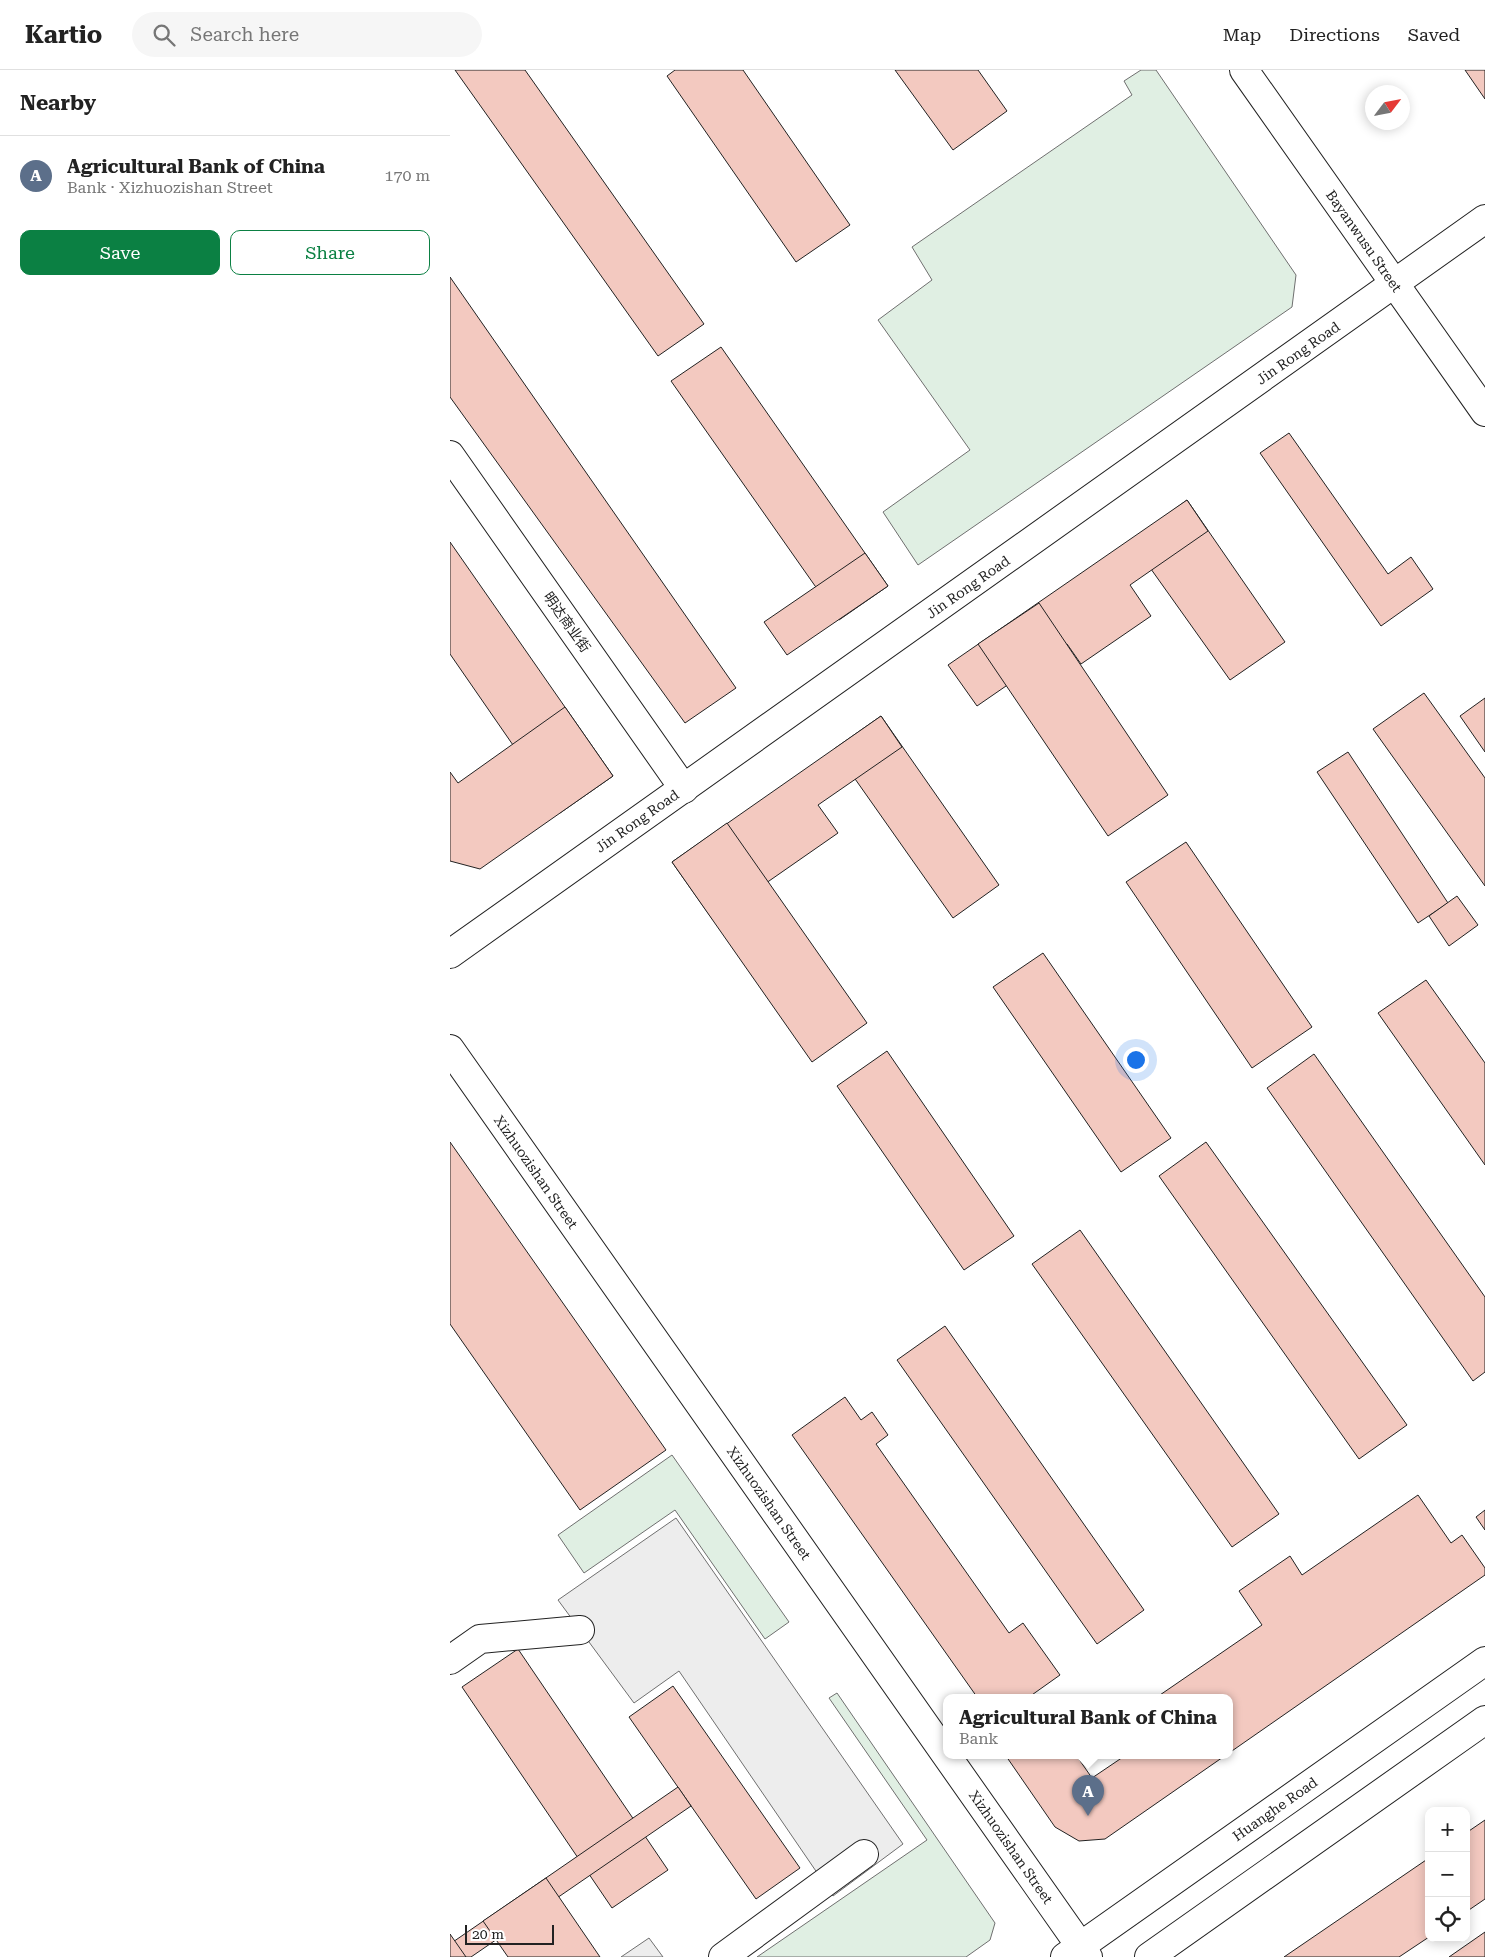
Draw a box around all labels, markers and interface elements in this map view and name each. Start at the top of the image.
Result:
search box [132,12,482,57]
text: Kartio [25,21,102,49]
icon: search [150,21,178,49]
text: Search here [190,23,299,46]
text: Map [1223,24,1261,45]
text: Directions [1289,24,1380,45]
text: Saved [1408,24,1460,45]
north arrow [1365,85,1410,130]
text: Nearby [20,91,96,115]
text: Agricultural Bank of China [67,155,325,178]
text: A [30,166,42,185]
text: 170 m [384,166,430,185]
text: Bank · Xizhuozishan Street [67,178,273,197]
street label: Bayanwusu Street [1323,187,1405,295]
button: Save [20,230,220,275]
button: Share [230,230,430,275]
street label: Jin Rong Road [1253,318,1343,388]
street label: Jin Rong Road [923,552,1013,622]
street label: 明达商业街 [540,589,594,655]
street label: Jin Rong Road [592,786,682,856]
your location [1123,1047,1149,1073]
street label: Xizhuozishan Street [491,1112,581,1232]
street label: Xizhuozishan Street [724,1443,814,1563]
popup [943,1694,1233,1759]
text: Agricultural Bank of China [959,1706,1217,1729]
text: Bank [959,1729,999,1748]
street label: Huanghe Road [1230,1774,1320,1844]
pin: A [1072,1775,1104,1816]
street label: Xizhuozishan Street [966,1787,1056,1907]
map controls [1425,1807,1470,1942]
button: + [1425,1807,1470,1852]
button: − [1425,1852,1470,1897]
button: locate [1425,1897,1470,1942]
scale bar [465,1922,554,1945]
text: 20 m [472,1926,504,1942]

